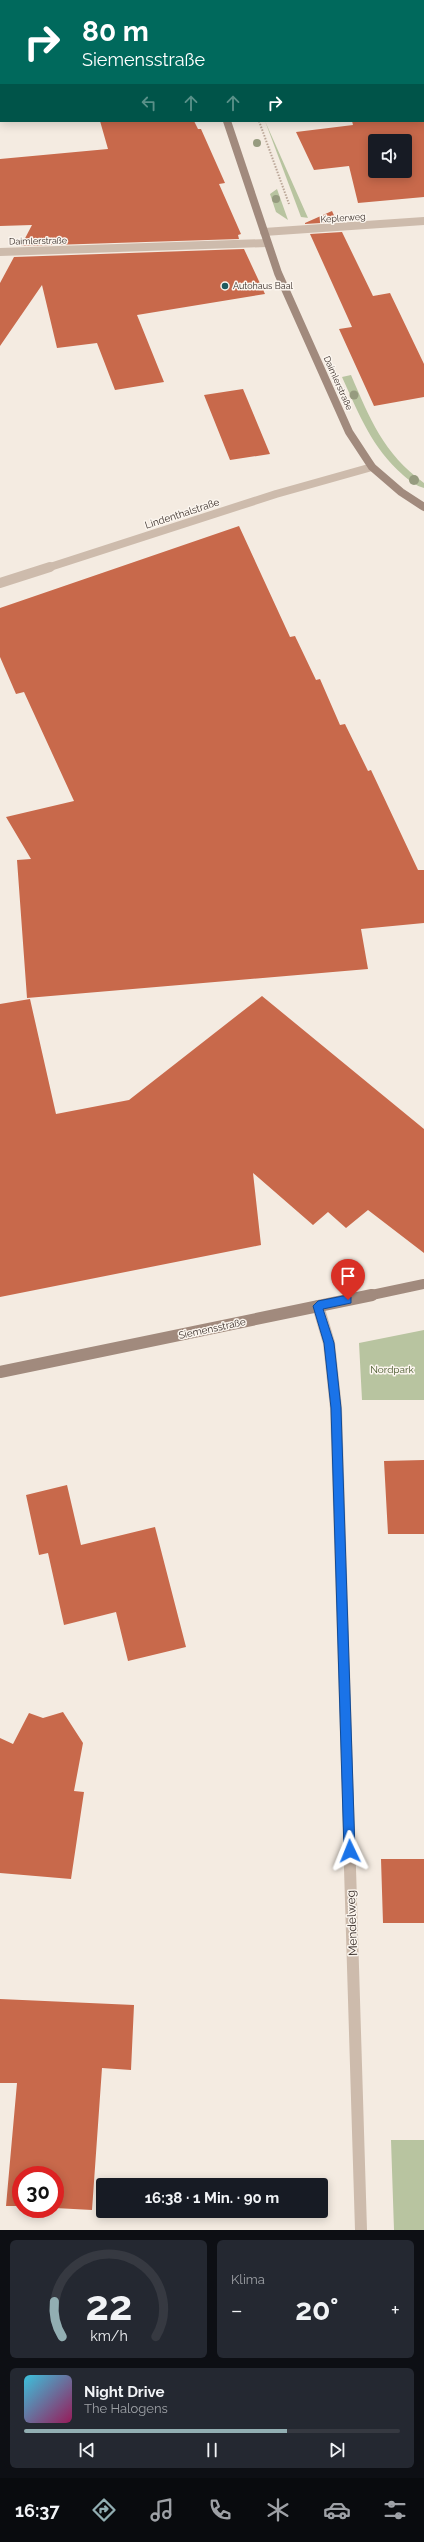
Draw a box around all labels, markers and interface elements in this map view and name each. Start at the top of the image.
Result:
text: 80 m [82,15,149,48]
icon: right [16,16,68,68]
text: Siemensstraße [82,49,205,70]
icon: left [138,92,160,114]
icon: ahead [180,92,202,114]
icon: ahead [222,92,244,114]
icon: right [264,92,286,114]
map controls [368,134,412,178]
button: sound [368,134,412,178]
street label: Keplerweg [320,211,366,225]
street label: Daimlerstraße [9,235,68,247]
marker: Autohaus Baal [220,281,230,291]
place label: Autohaus Baal [233,281,294,291]
street label: Daimlerstraße [322,354,355,412]
street label: Lindenthalstraße [144,496,221,531]
pin [331,1259,365,1300]
icon: arrive [337,1265,359,1287]
street label: Siemensstraße [178,1316,247,1341]
park label: Nordpark [370,1364,415,1375]
position arrow [329,1830,371,1872]
street label: Mendelweg [344,1890,360,1956]
speed limit sign: 30 [12,2166,64,2218]
text: 16:38 · 1 Min. · 90 m [145,2189,279,2207]
text: Klima [231,2272,265,2287]
text: 22 [85,2281,132,2330]
text: 20° [295,2292,339,2327]
text: − [231,2297,243,2323]
text: + [391,2297,400,2323]
text: km/h [90,2328,127,2344]
text: Night Drive [84,2383,164,2401]
text: The Halogens [84,2401,168,2416]
icon: previous [76,2439,98,2461]
icon: pause [201,2439,223,2461]
icon: next [326,2439,348,2461]
icon: directions [90,2496,118,2524]
icon: music [148,2496,176,2524]
icon: phone [206,2496,234,2524]
icon: climate [264,2496,292,2524]
icon: car [323,2496,351,2524]
icon: filters [381,2496,409,2524]
text: 16:37 [15,2500,60,2521]

